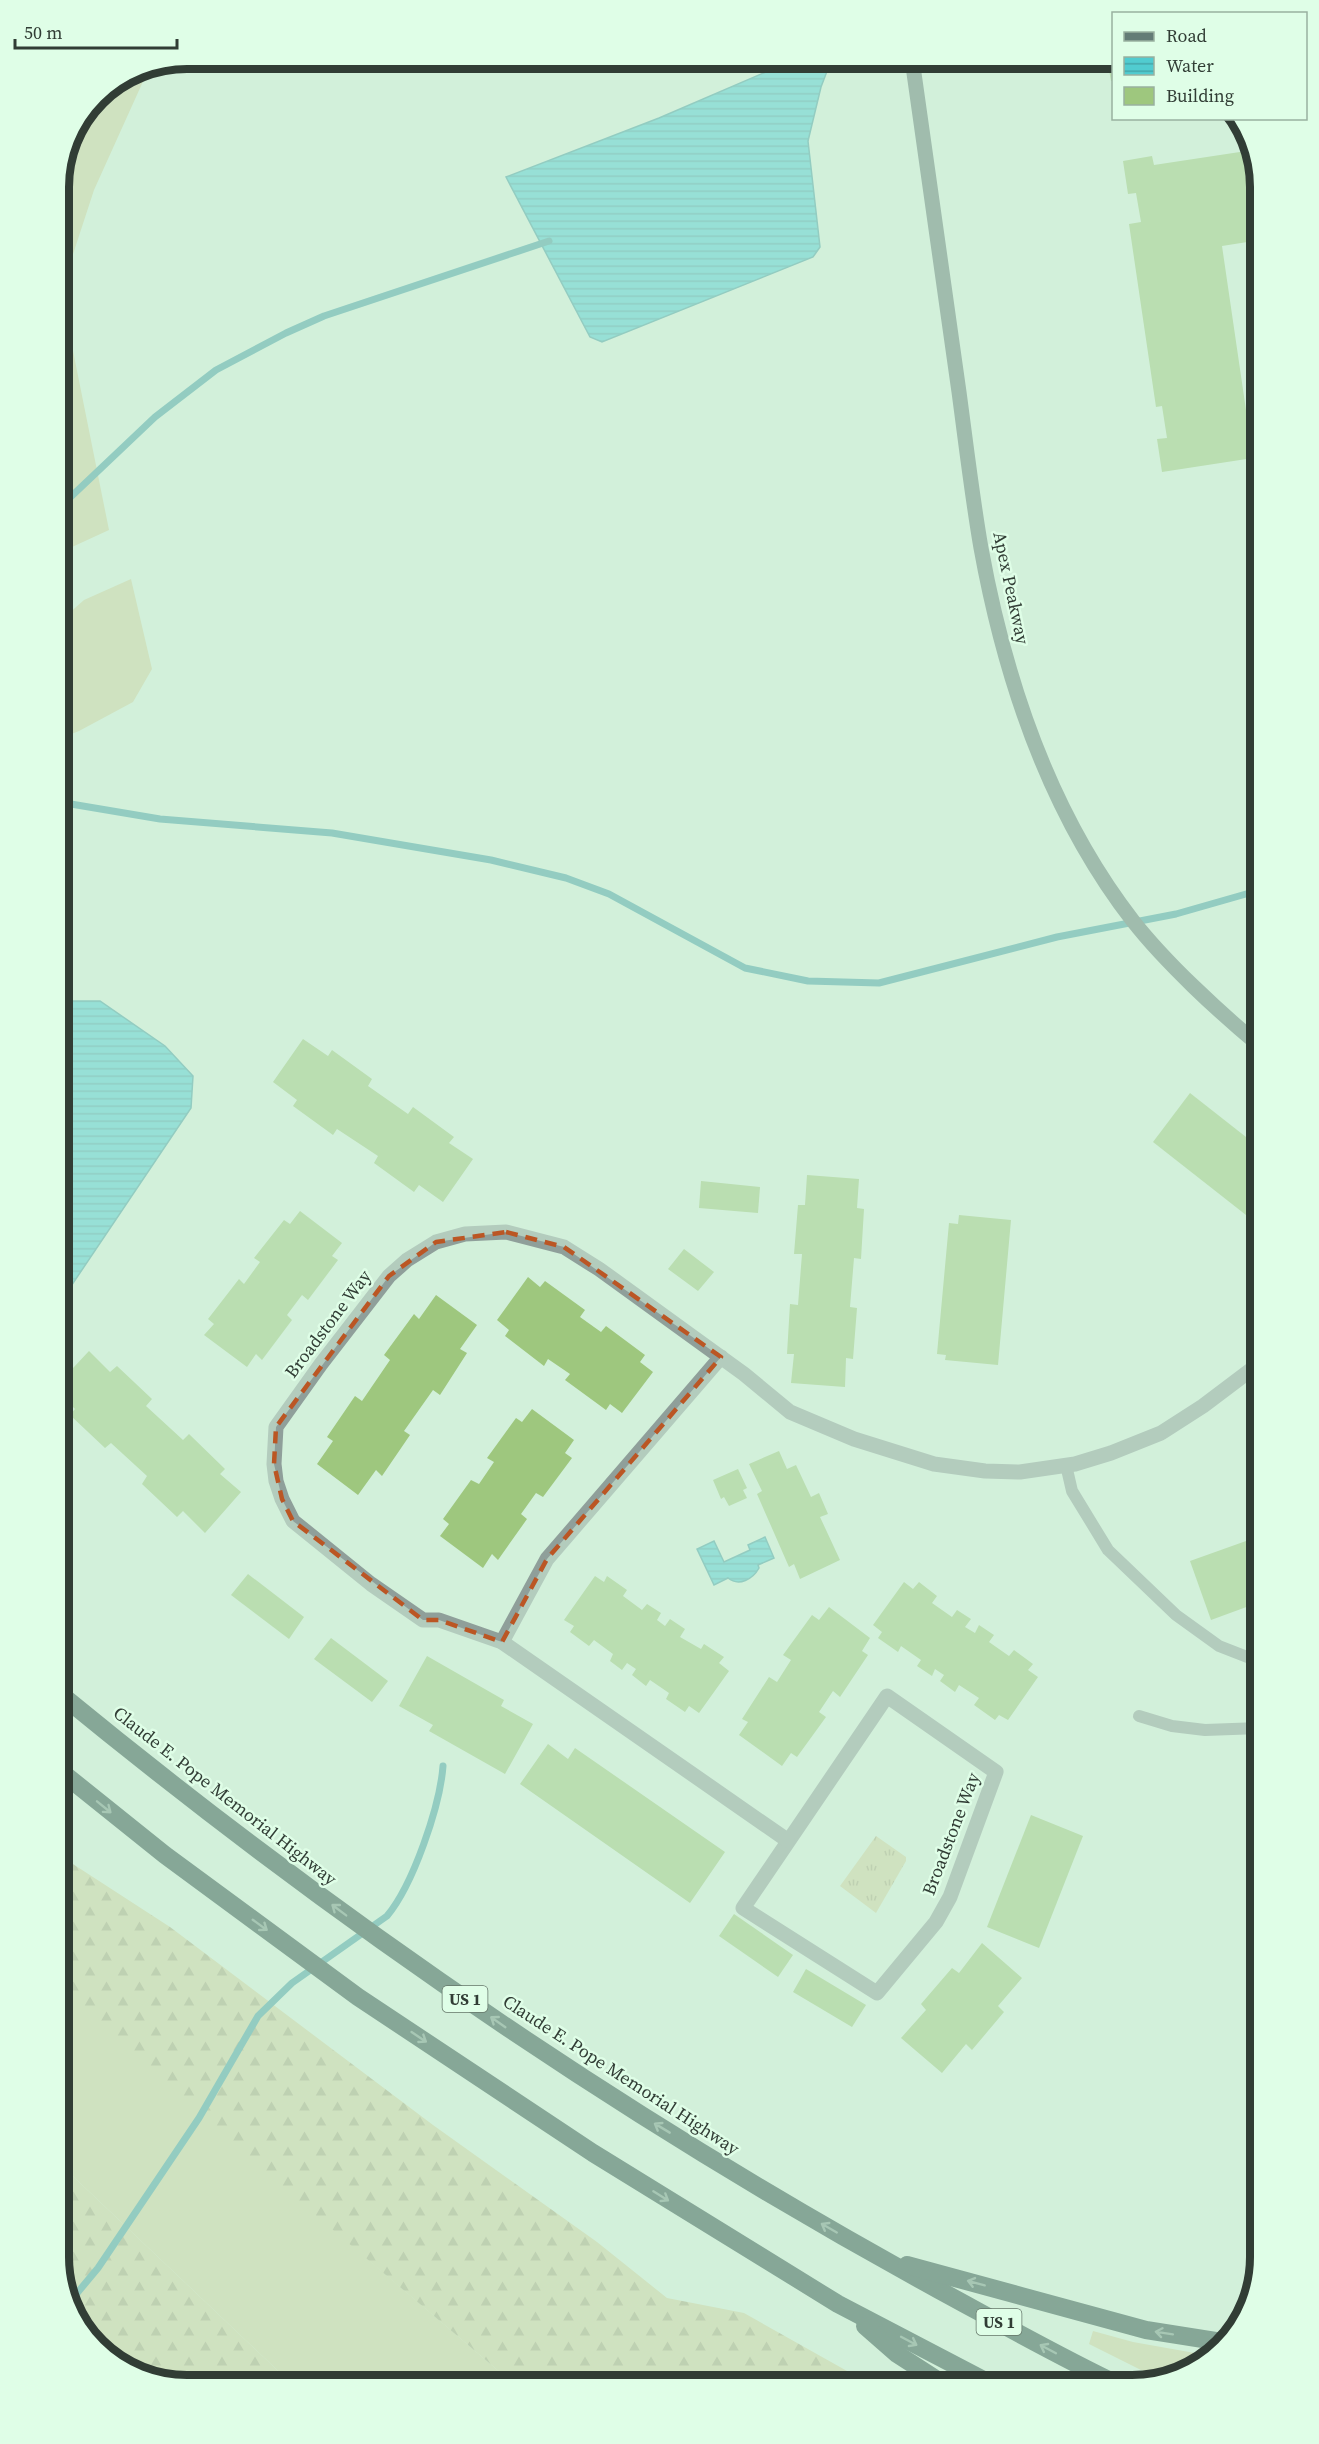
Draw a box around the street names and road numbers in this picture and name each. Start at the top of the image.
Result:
street label: Apex Peakway [987,529,1036,647]
street label: Broadstone Way [279,1264,377,1383]
street label: Claude E. Pope Memorial Highway [108,1700,343,1891]
street label: Broadstone Way [916,1768,986,1899]
road number: US 1 [442,1986,488,2012]
street label: Claude E. Pope Memorial Highway [498,1989,745,2161]
road number: US 1 [976,2309,1022,2335]

